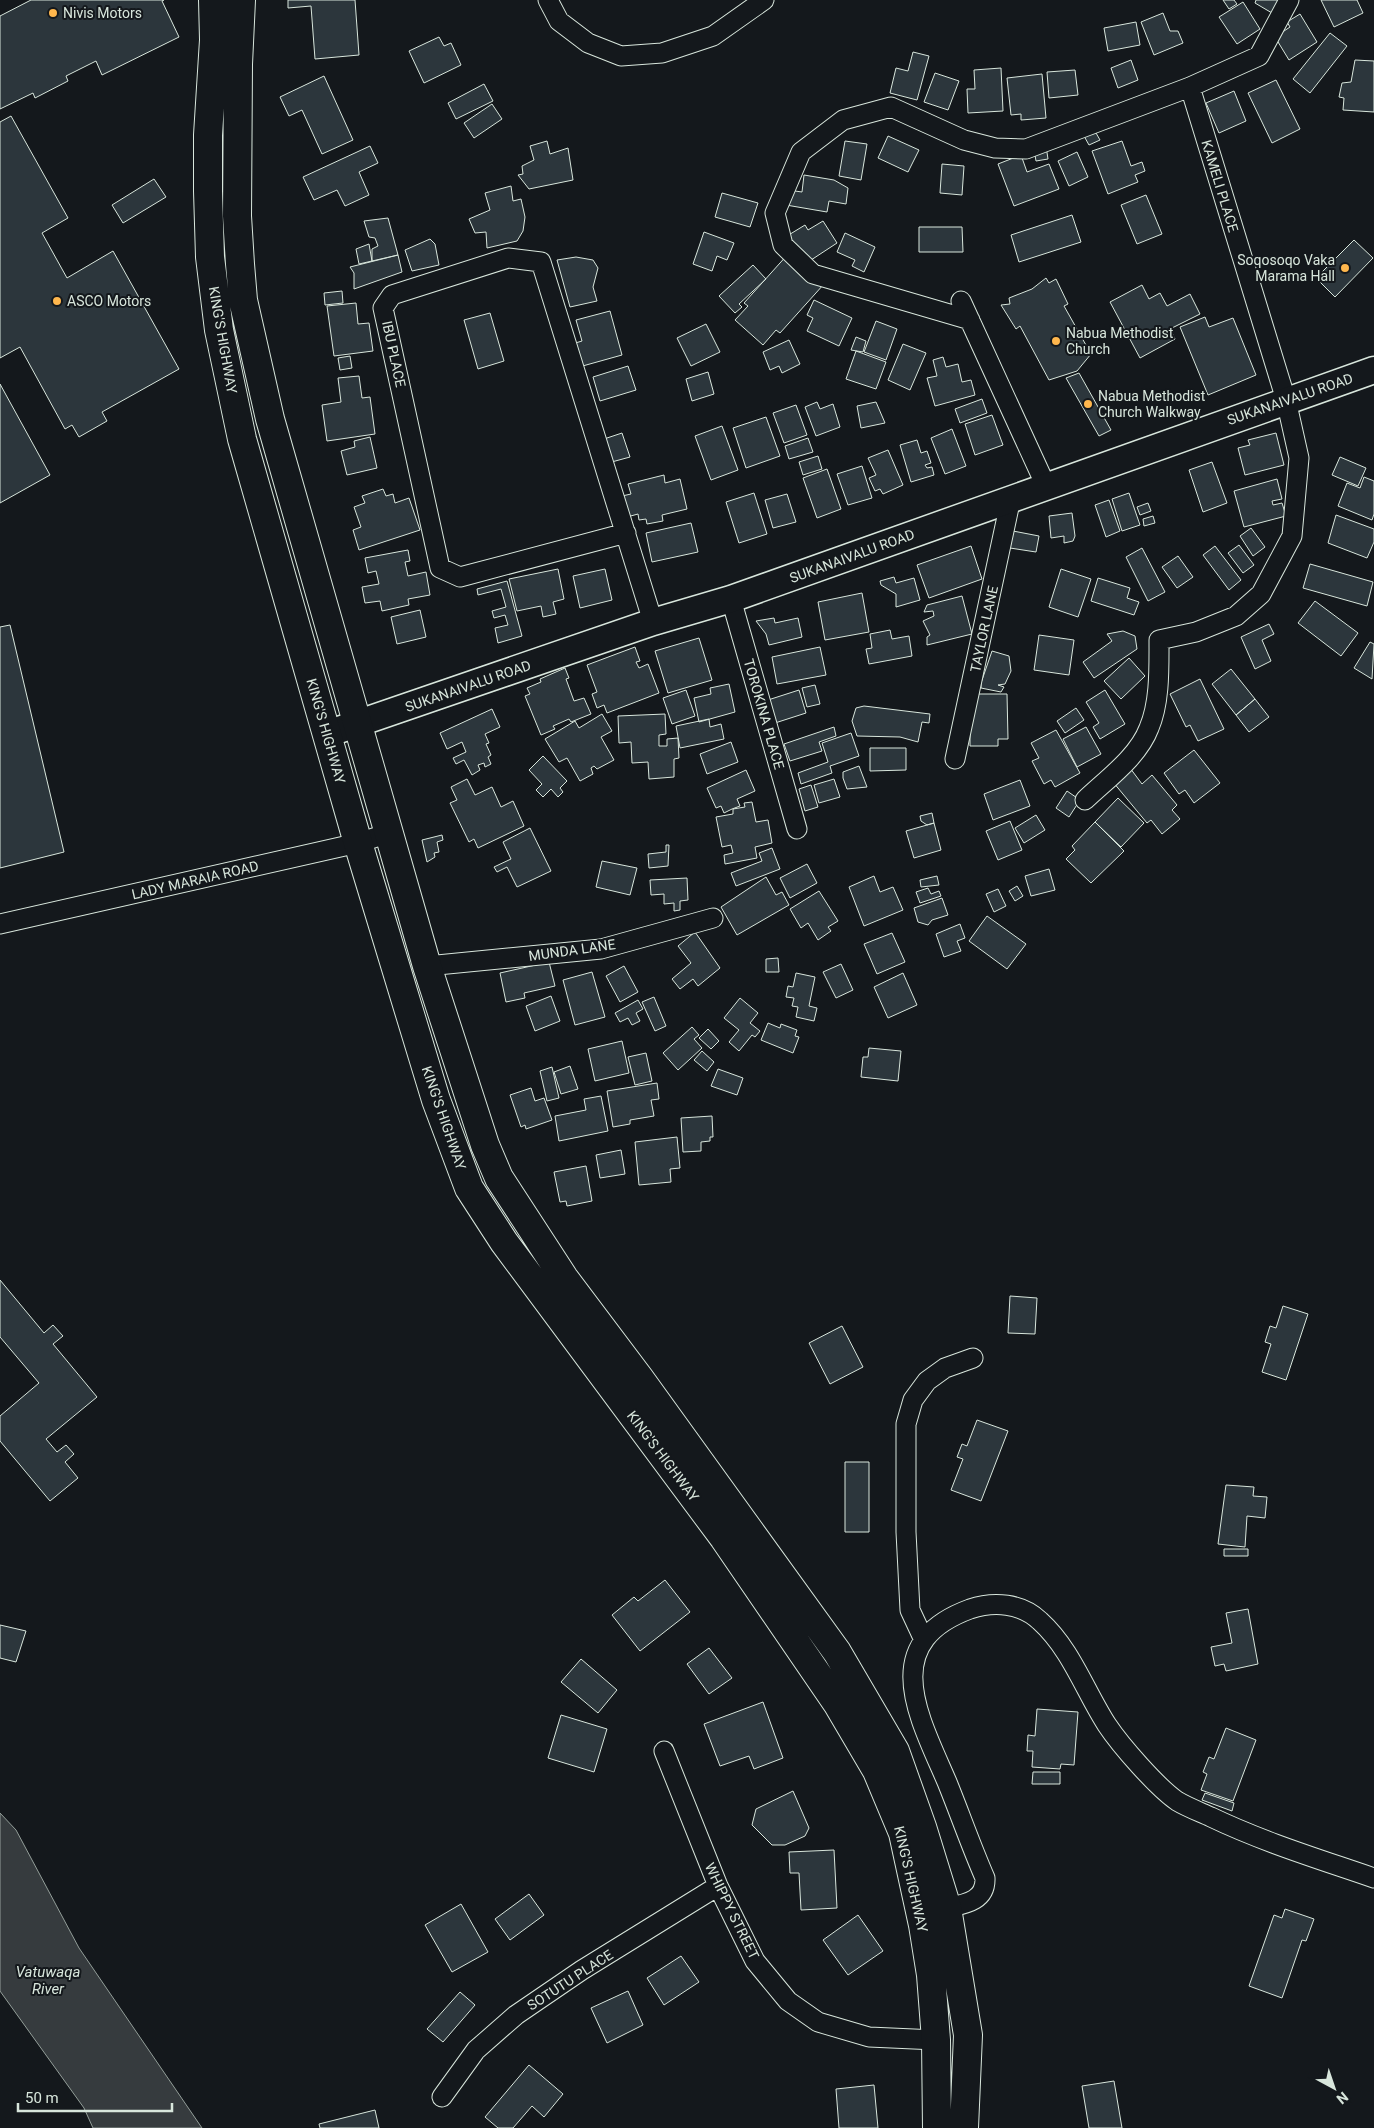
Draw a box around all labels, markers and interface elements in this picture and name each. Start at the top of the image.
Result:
place label: Nivis Motors [63,5,142,21]
marker: Nivis Motors [47,7,59,19]
street label: KAMELI PLACE [1198,138,1242,234]
place label: Soqosoqo Vaka Marama Hall [1237,252,1335,284]
marker: Soqosoqo Vaka Marama Hall [1339,262,1351,274]
street label: KING'S HIGHWAY [206,285,240,395]
place label: ASCO Motors [67,293,151,309]
marker: ASCO Motors [51,295,63,307]
street label: IBU PLACE [379,319,409,389]
place label: Nabua Methodist Church [1066,325,1174,357]
marker: Nabua Methodist Church [1050,335,1062,347]
street label: SUKANAIVALU ROAD [1225,370,1355,428]
place label: Nabua Methodist Church Walkway [1098,388,1206,420]
marker: Nabua Methodist Church Walkway [1082,398,1094,410]
street label: SUKANAIVALU ROAD [787,526,917,586]
street label: TAYLOR LANE [967,584,1001,674]
street label: SUKANAIVALU ROAD [403,657,533,715]
street label: TOROKINA PLACE [741,657,787,771]
street label: KING'S HIGHWAY [303,677,349,786]
street label: LADY MARAIA ROAD [130,858,260,902]
street label: MUNDA LANE [527,936,617,964]
street label: KING'S HIGHWAY [419,1064,469,1173]
street label: KING'S HIGHWAY [624,1408,702,1505]
street label: KING'S HIGHWAY [891,1824,931,1934]
street label: WHIPPY STREET [702,1860,763,1962]
street label: SOTUTU PLACE [524,1946,616,2014]
water label: Vatuwaqa River [16,1963,80,1998]
north arrow [1309,2063,1359,2113]
scale bar [18,2080,171,2112]
text: 50 m [25,2089,59,2107]
text: N [1333,2089,1351,2107]

